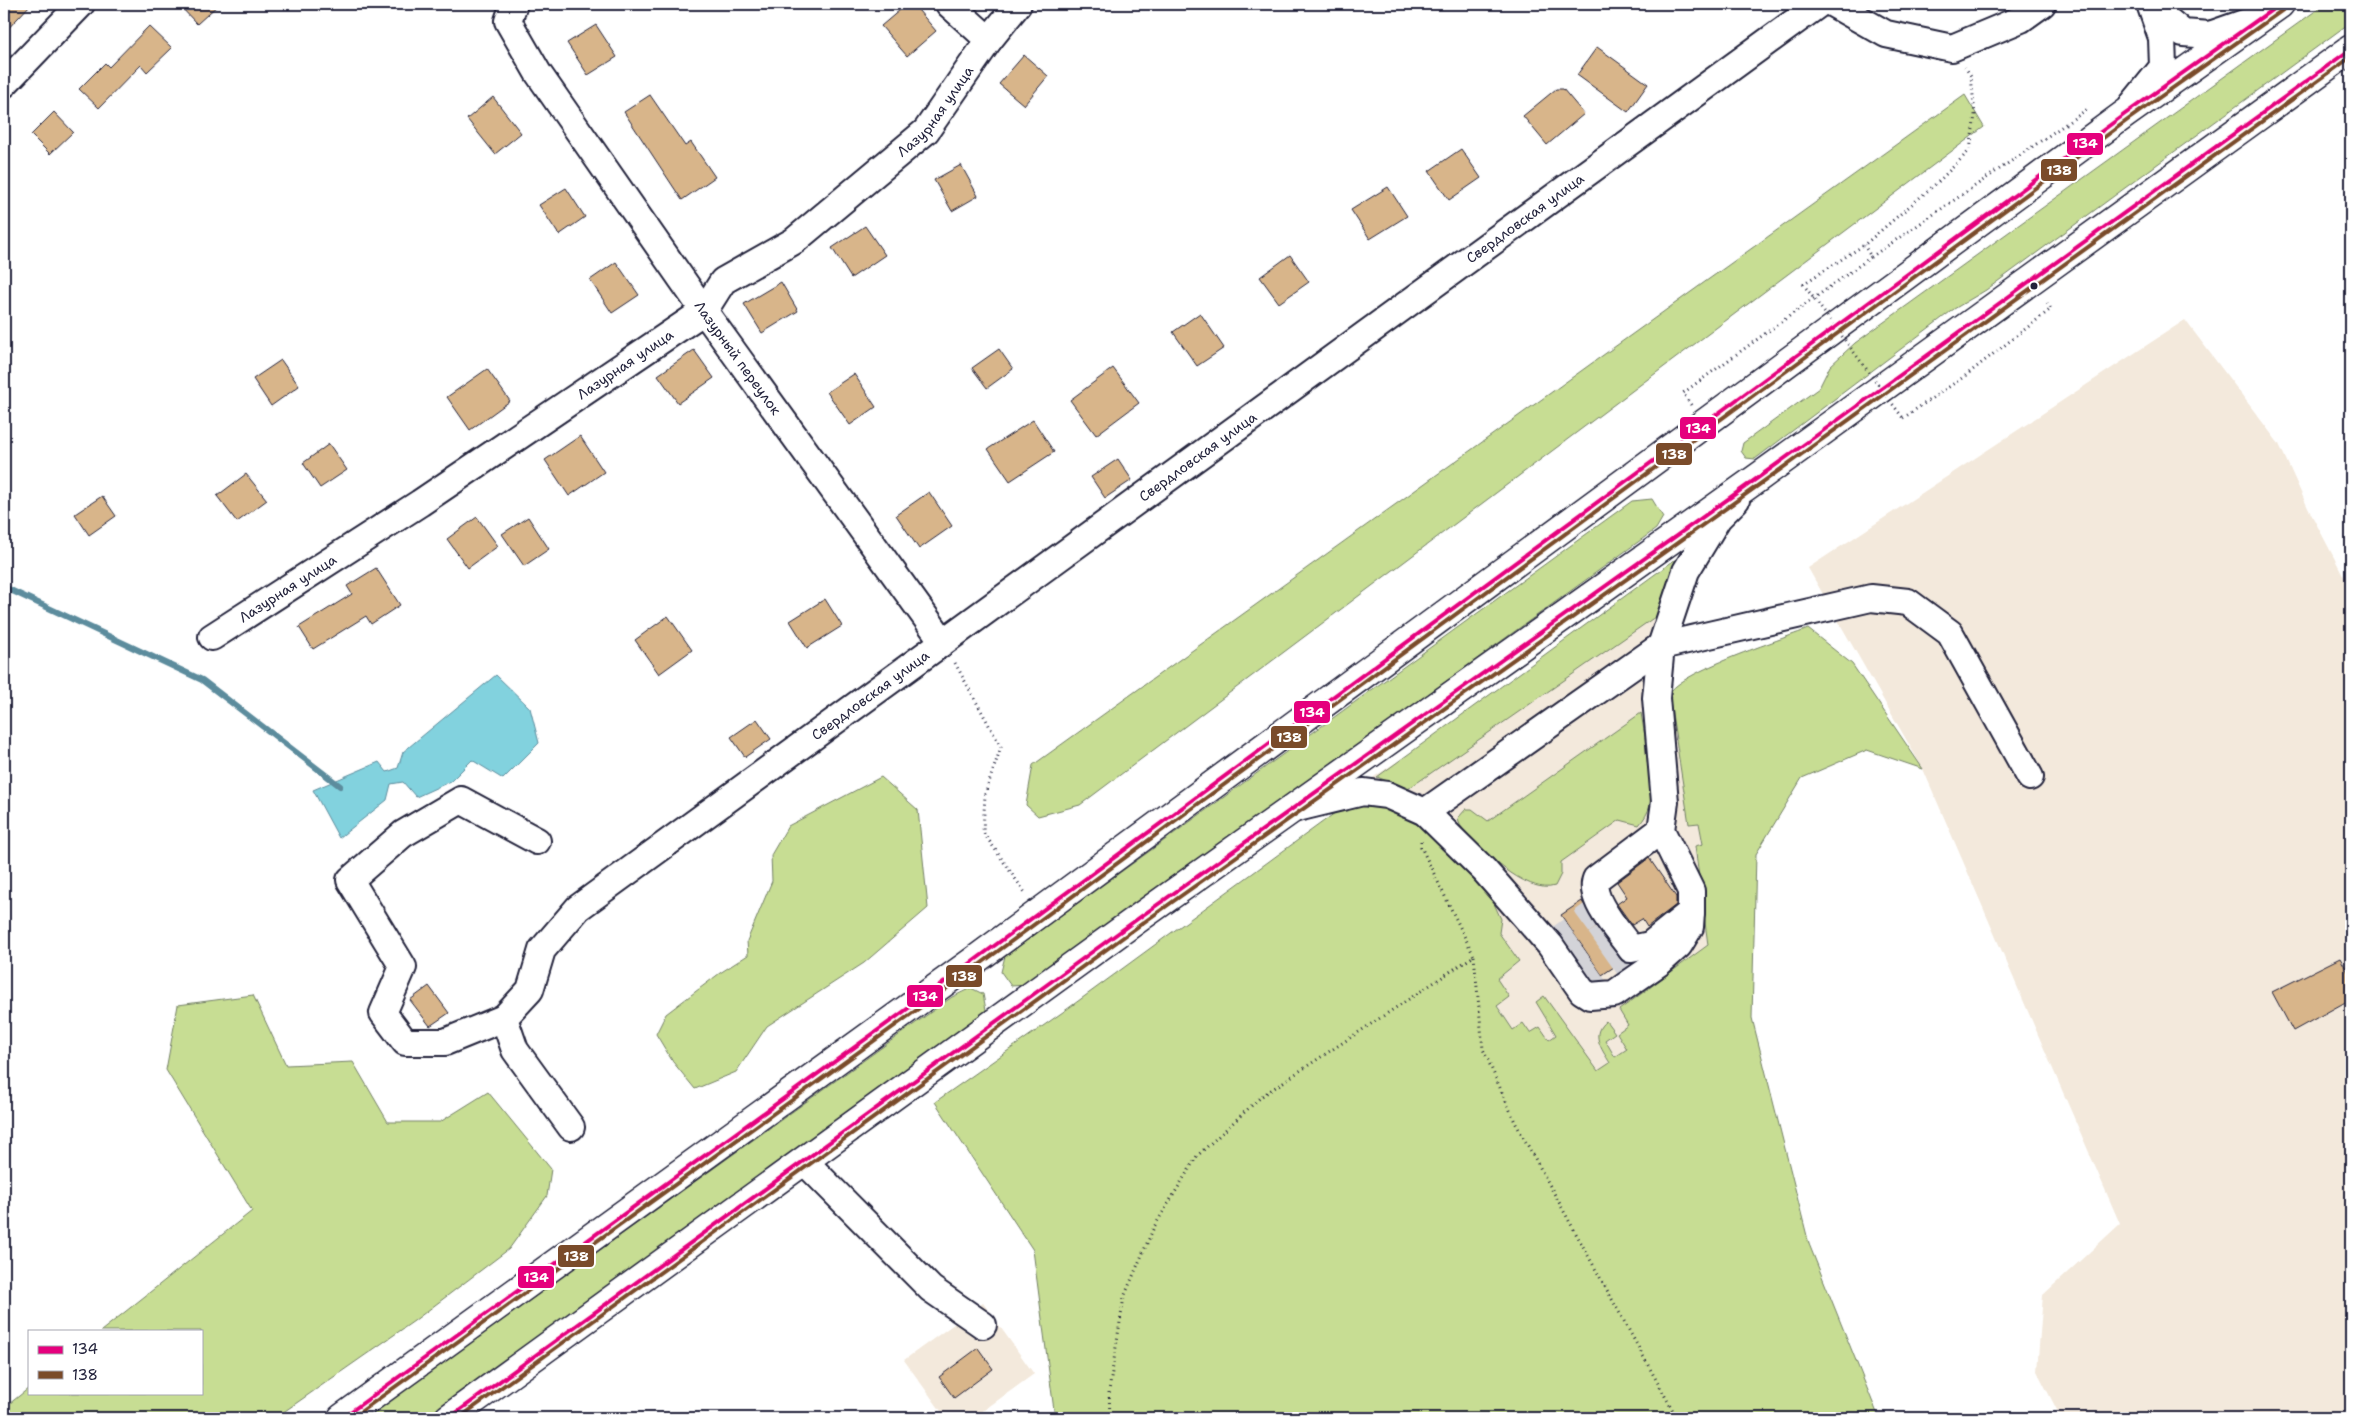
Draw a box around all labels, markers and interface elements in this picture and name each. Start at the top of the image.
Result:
street label: Лазурная улица [893,62,978,161]
line badge: 134 [2066,132,2104,156]
text: 134 [2072,134,2098,152]
line badge: 138 [2040,158,2078,182]
text: 138 [2046,161,2072,179]
street label: Свердловская улица [1463,169,1588,267]
unlabelled marker [2029,281,2039,291]
street label: Лазурный переулок [691,297,785,419]
street label: Лазурная улица [573,325,677,403]
street label: Свердловская улица [1135,408,1260,506]
line badge: 134 [1679,416,1717,440]
text: 134 [1685,419,1711,437]
line badge: 138 [1655,442,1693,466]
text: 138 [1661,445,1687,463]
street label: Лазурная улица [235,550,340,626]
street label: Свердловская улица [808,646,933,744]
line badge: 134 [1293,700,1331,724]
text: 134 [1299,703,1325,721]
line badge: 138 [1270,725,1308,749]
text: 138 [1276,728,1302,746]
line badge: 138 [945,964,983,988]
text: 138 [951,967,977,985]
line badge: 134 [906,984,944,1008]
text: 134 [912,987,938,1005]
line badge: 138 [557,1244,595,1268]
text: 138 [563,1247,589,1265]
line badge: 134 [517,1265,555,1289]
text: 134 [523,1268,549,1286]
legend [28,1330,202,1394]
text: 134 [72,1339,98,1359]
text: 138 [72,1365,98,1385]

